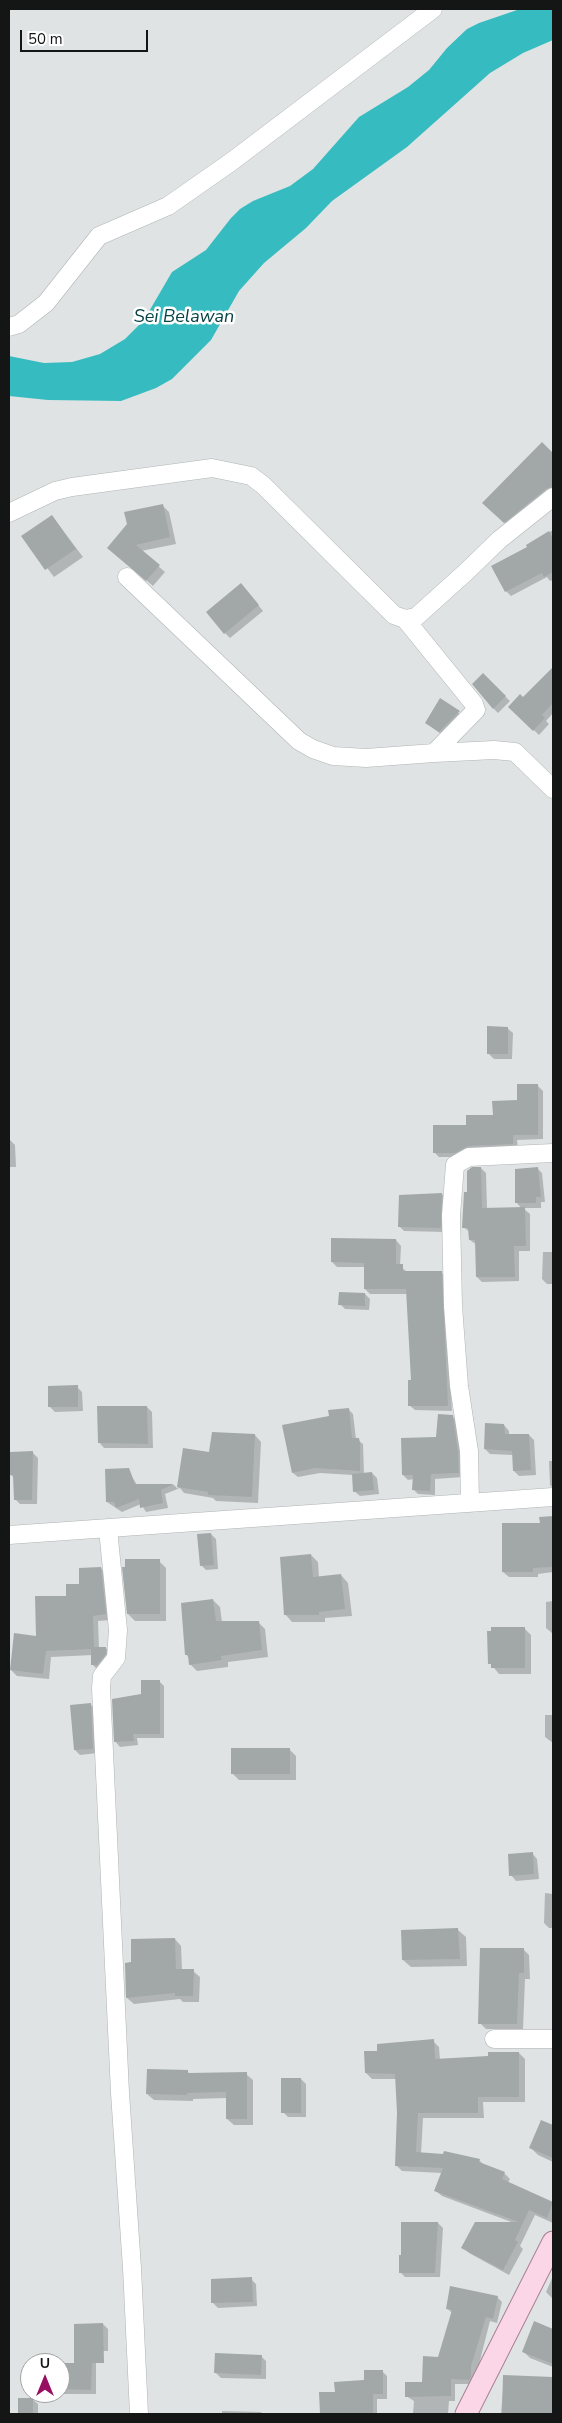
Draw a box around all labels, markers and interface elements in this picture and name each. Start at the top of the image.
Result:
scale bar [22,20,150,52]
text: 50 m [28,29,63,49]
water label: Sei Belawan [134,307,234,329]
north arrow [20,2353,70,2403]
text: U [40,2354,50,2373]

